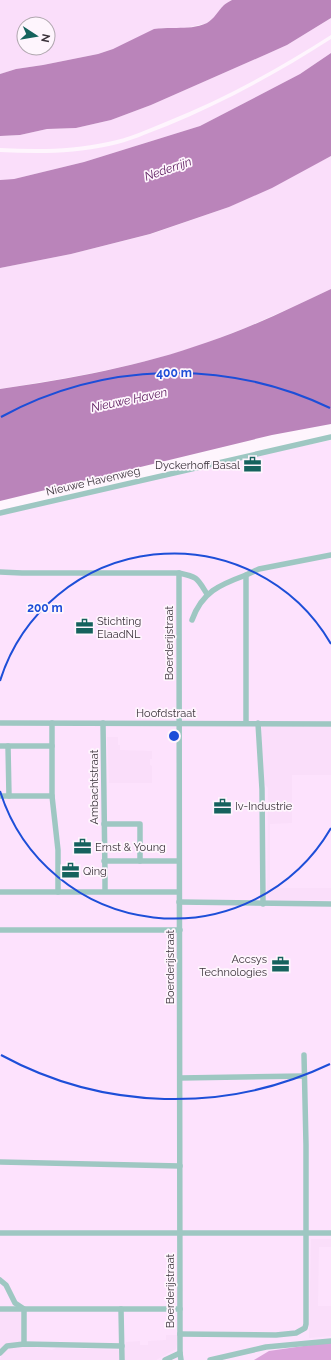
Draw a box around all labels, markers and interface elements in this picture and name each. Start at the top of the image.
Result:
north arrow [16,16,56,56]
text: N [38,33,53,43]
water label: Nederrijn [143,154,194,184]
text: 400 m [156,366,192,380]
water label: Nieuwe Haven [90,385,169,415]
office icon: Dyckerhoff Basal [243,455,263,475]
place label: Dyckerhoff Basal [155,459,240,472]
street label: Nieuwe Havenweg [45,464,141,499]
text: 200 m [27,601,63,615]
street label: Boerderijstraat [163,605,176,680]
place label: Stichting ElaadNL [97,615,141,641]
office icon: Stichting ElaadNL [74,617,94,637]
street label: Hoofdstraat [136,707,196,720]
centre of rings [167,729,181,743]
street label: Ambachtstraat [88,749,101,824]
office icon: Iv-Industrie [212,796,232,816]
place label: Iv-Industrie [235,800,293,813]
office icon: Ernst & Young [72,837,92,857]
place label: Ernst & Young [95,841,166,854]
office icon: Qing [60,861,80,881]
place label: Qing [83,865,107,878]
street label: Boerderijstraat [164,929,177,1004]
place label: Accsys Technologies [199,953,267,979]
office icon: Accsys Technologies [270,955,290,975]
street label: Boerderijstraat [164,1253,177,1328]

